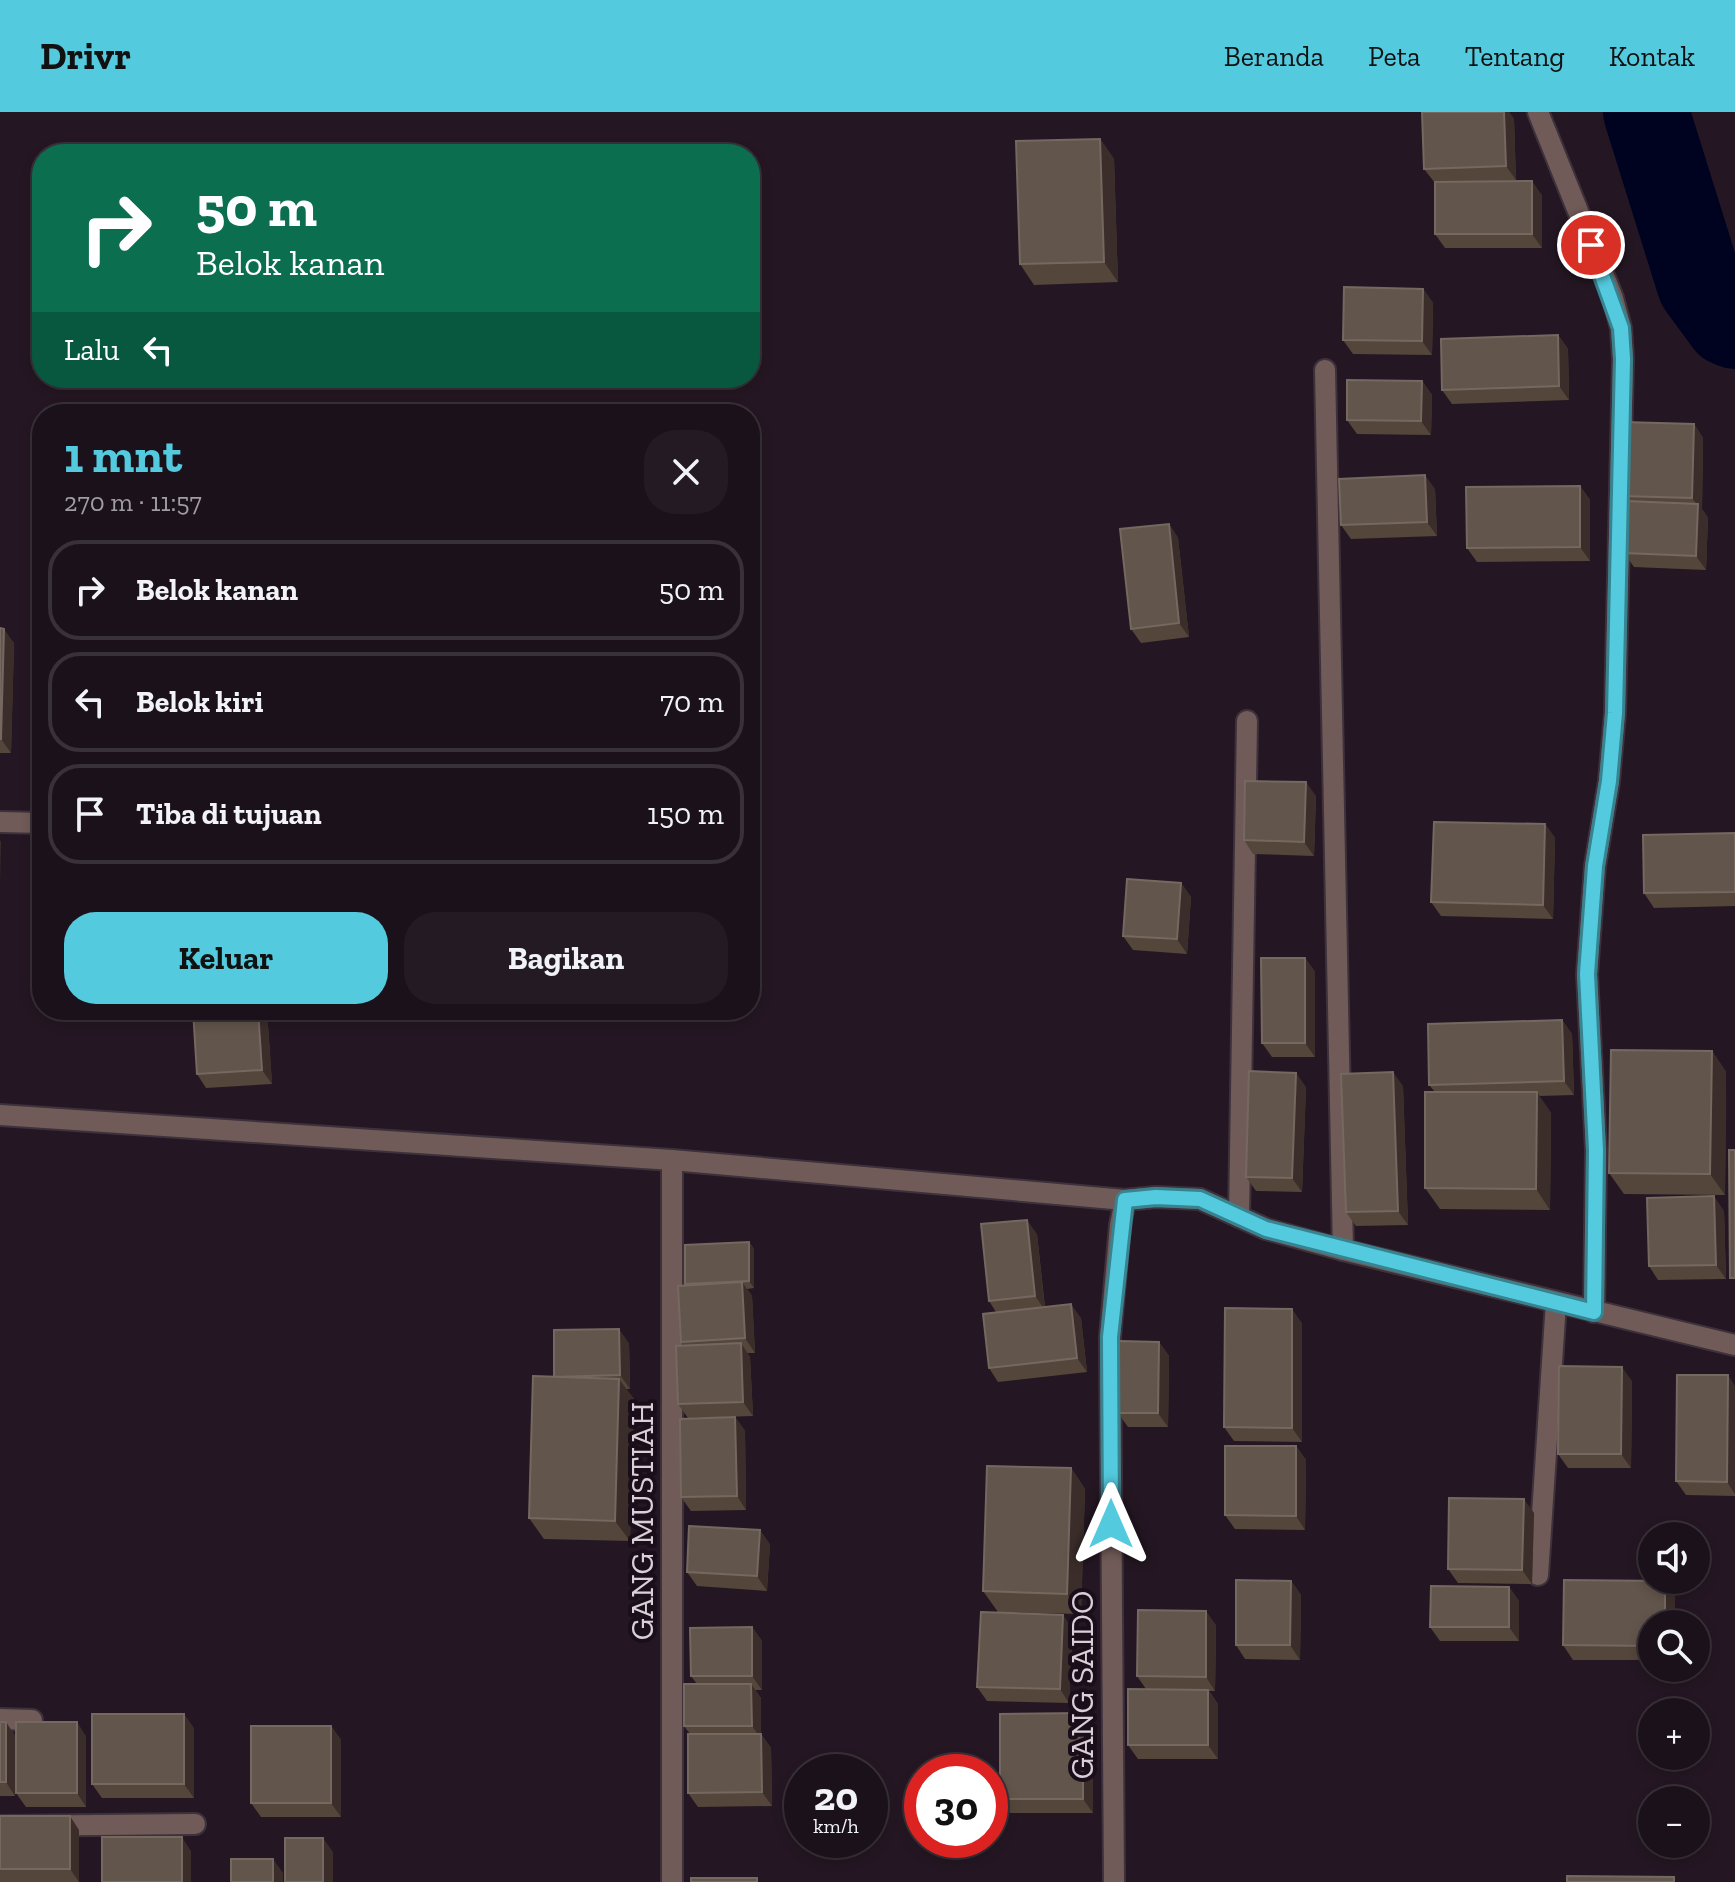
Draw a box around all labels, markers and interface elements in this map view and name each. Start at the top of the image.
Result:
text: Drivr [40,33,131,79]
text: Beranda [1224,40,1324,73]
text: Peta [1368,40,1421,73]
text: Tentang [1465,40,1565,73]
text: Kontak [1609,40,1695,73]
text: 50 m [196,173,317,240]
icon: right [64,176,168,280]
pin [1557,211,1625,279]
icon: arrive [1569,223,1613,267]
text: Belok kanan [196,241,384,284]
icon: left [136,328,180,372]
text: Lalu [64,332,120,368]
text: 1 mnt [64,427,182,484]
button: close [644,430,728,514]
text: 270 m · 11:57 [64,486,202,518]
icon: right [68,568,112,612]
text: Belok kanan [136,572,298,608]
text: 50 m [659,572,724,608]
icon: left [68,680,112,724]
text: Belok kiri [136,684,263,720]
text: 70 m [660,684,724,720]
icon: arrive [68,792,112,836]
text: Tiba di tujuan [136,796,321,832]
text: 150 m [647,796,724,832]
button: Keluar [64,912,388,1004]
button: Bagikan [404,912,728,1004]
street label: GANG MUSTIAH [623,1402,661,1640]
position arrow [1069,1482,1153,1566]
map controls [1638,1522,1710,1858]
button: sound [1638,1522,1710,1594]
street label: GANG SAIDO [1063,1591,1101,1779]
button: search [1638,1610,1710,1682]
button: + [1638,1698,1710,1770]
speed limit sign: 30 [904,1754,1008,1858]
text: 20 [814,1772,858,1820]
button: − [1638,1786,1710,1858]
text: km/h [813,1814,859,1838]

